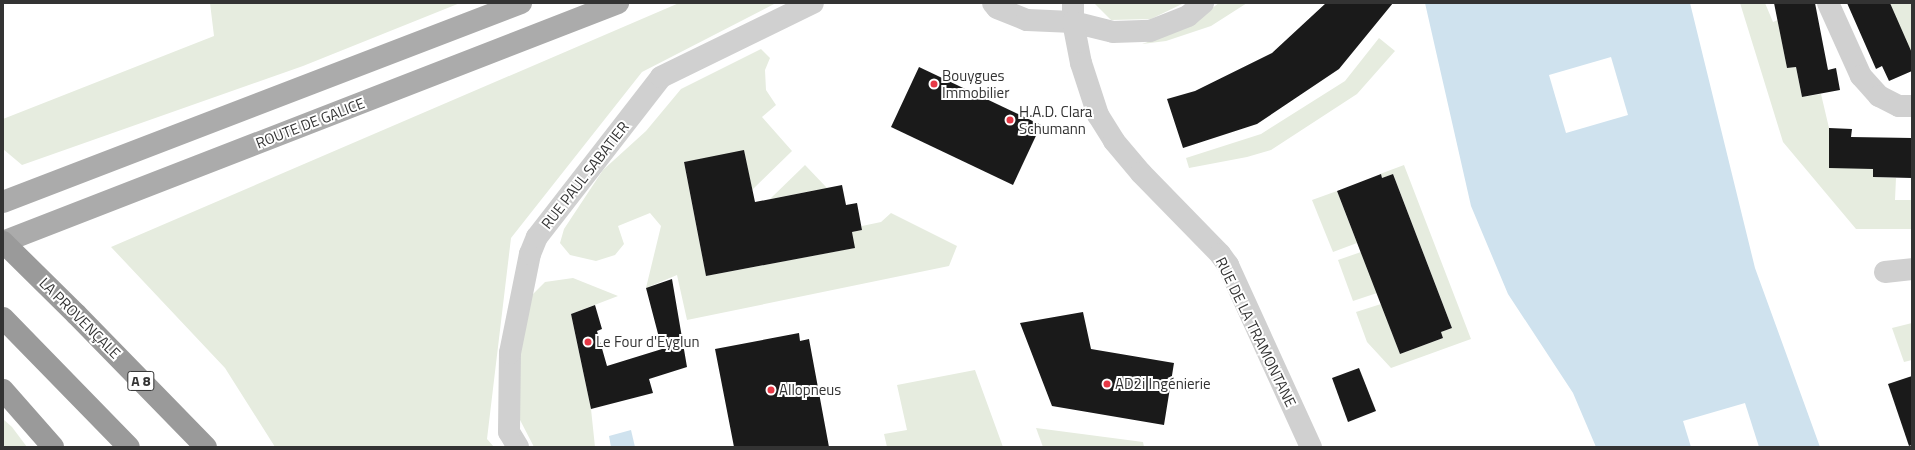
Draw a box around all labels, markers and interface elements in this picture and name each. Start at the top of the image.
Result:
place label: Bouygues Immobilier [942,66,1009,101]
marker: Bouygues Immobilier [929,79,939,89]
street label: ROUTE DE GALICE [253,94,367,152]
place label: H.A.D. Clara Schumann [1019,102,1092,137]
marker: H.A.D. Clara Schumann [1004,114,1016,126]
street label: RUE PAUL SABATIER [538,118,632,232]
street label: RUE DE LA TRAMONTANE [1212,254,1300,410]
street label: LA PROVENÇALE [36,274,124,362]
place label: Le Four d'Eyglun [596,333,699,351]
marker: Le Four d'Eyglun [583,337,593,347]
road number: A 8 [127,369,155,393]
place label: AD2i Ingénierie [1115,375,1211,393]
marker: AD2i Ingénierie [1102,379,1112,389]
place label: Allopneus [779,381,841,399]
marker: Allopneus [766,385,776,395]

